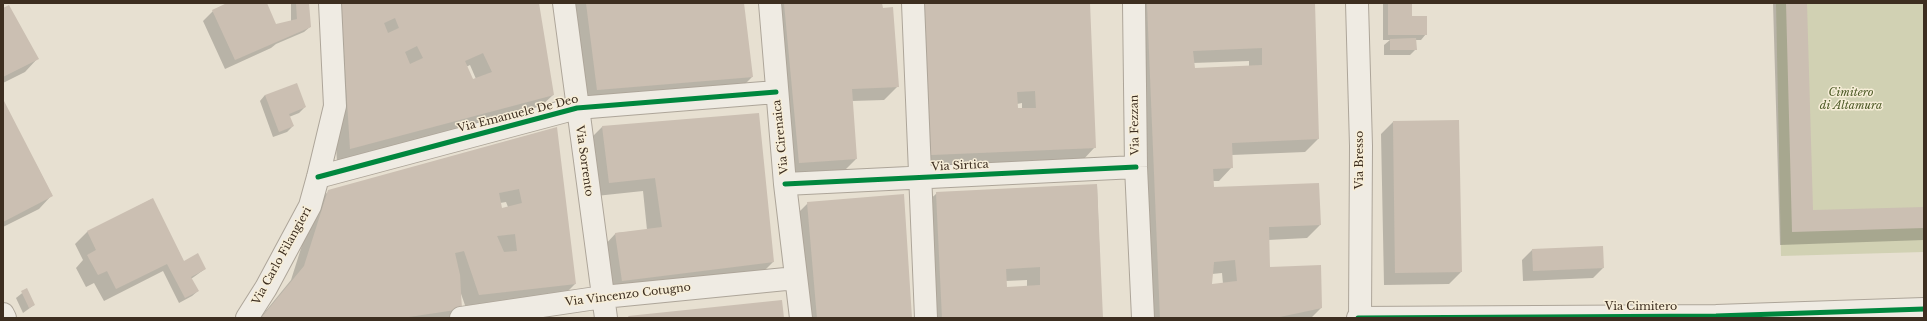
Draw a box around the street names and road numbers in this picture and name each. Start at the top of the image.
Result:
street label: Via Emanuele De Deo [456,93,580,135]
street label: Via Fezzan [1128,95,1142,155]
street label: Via Cirenaica [771,99,791,175]
street label: Via Sorrento [572,125,596,197]
street label: Via Bresso [1353,131,1367,189]
street label: Via Sirtica [931,158,989,174]
street label: Via Carlo Filangieri [250,205,314,307]
street label: Via Vincenzo Cotugno [564,281,692,309]
street label: Via Cimitero [1605,300,1677,314]

